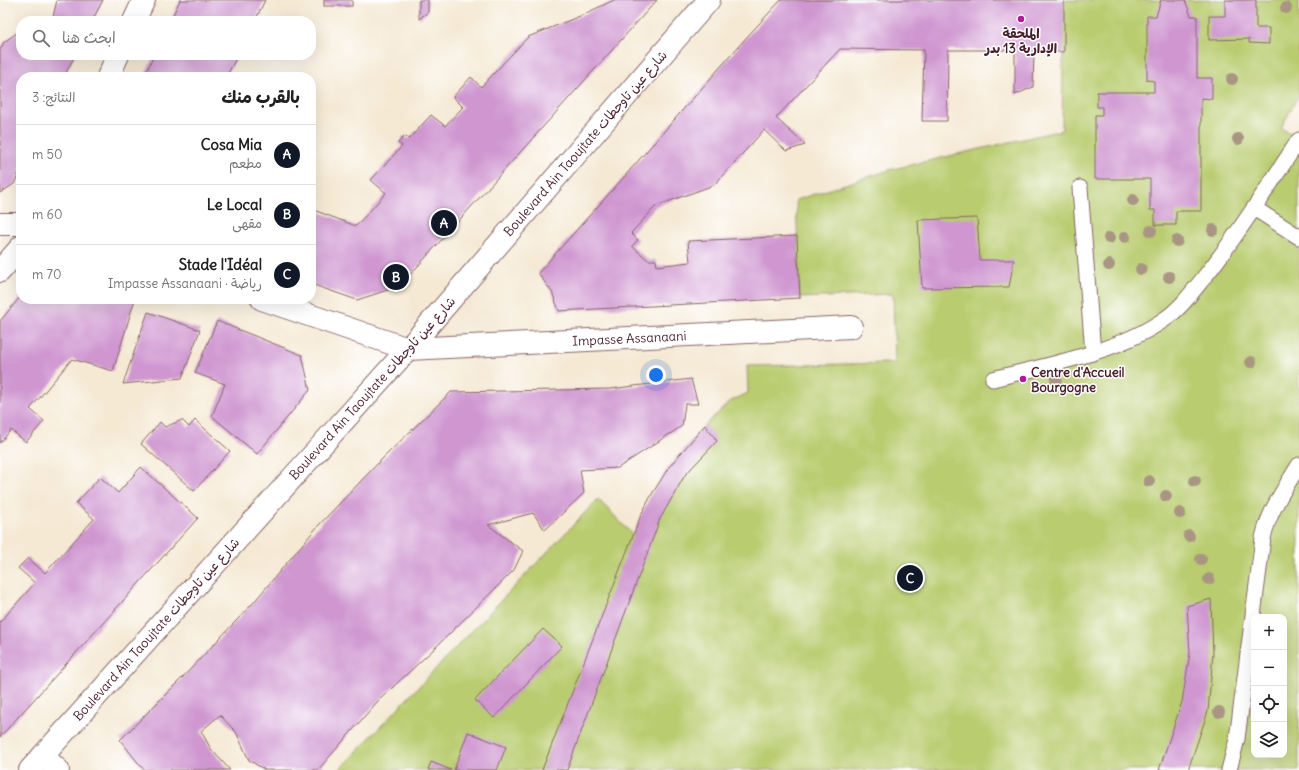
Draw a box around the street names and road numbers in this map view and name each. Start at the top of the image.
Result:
street label: Boulevard Ain Taoujtate شارع عين تاوجطات [500,47,672,240]
street label: Boulevard Ain Taoujtate شارع عين تاوجطات [285,293,460,484]
street label: Impasse Assanaani [572,327,687,350]
street label: Boulevard Ain Taoujtate شارع عين تاوجطات [69,534,244,725]

